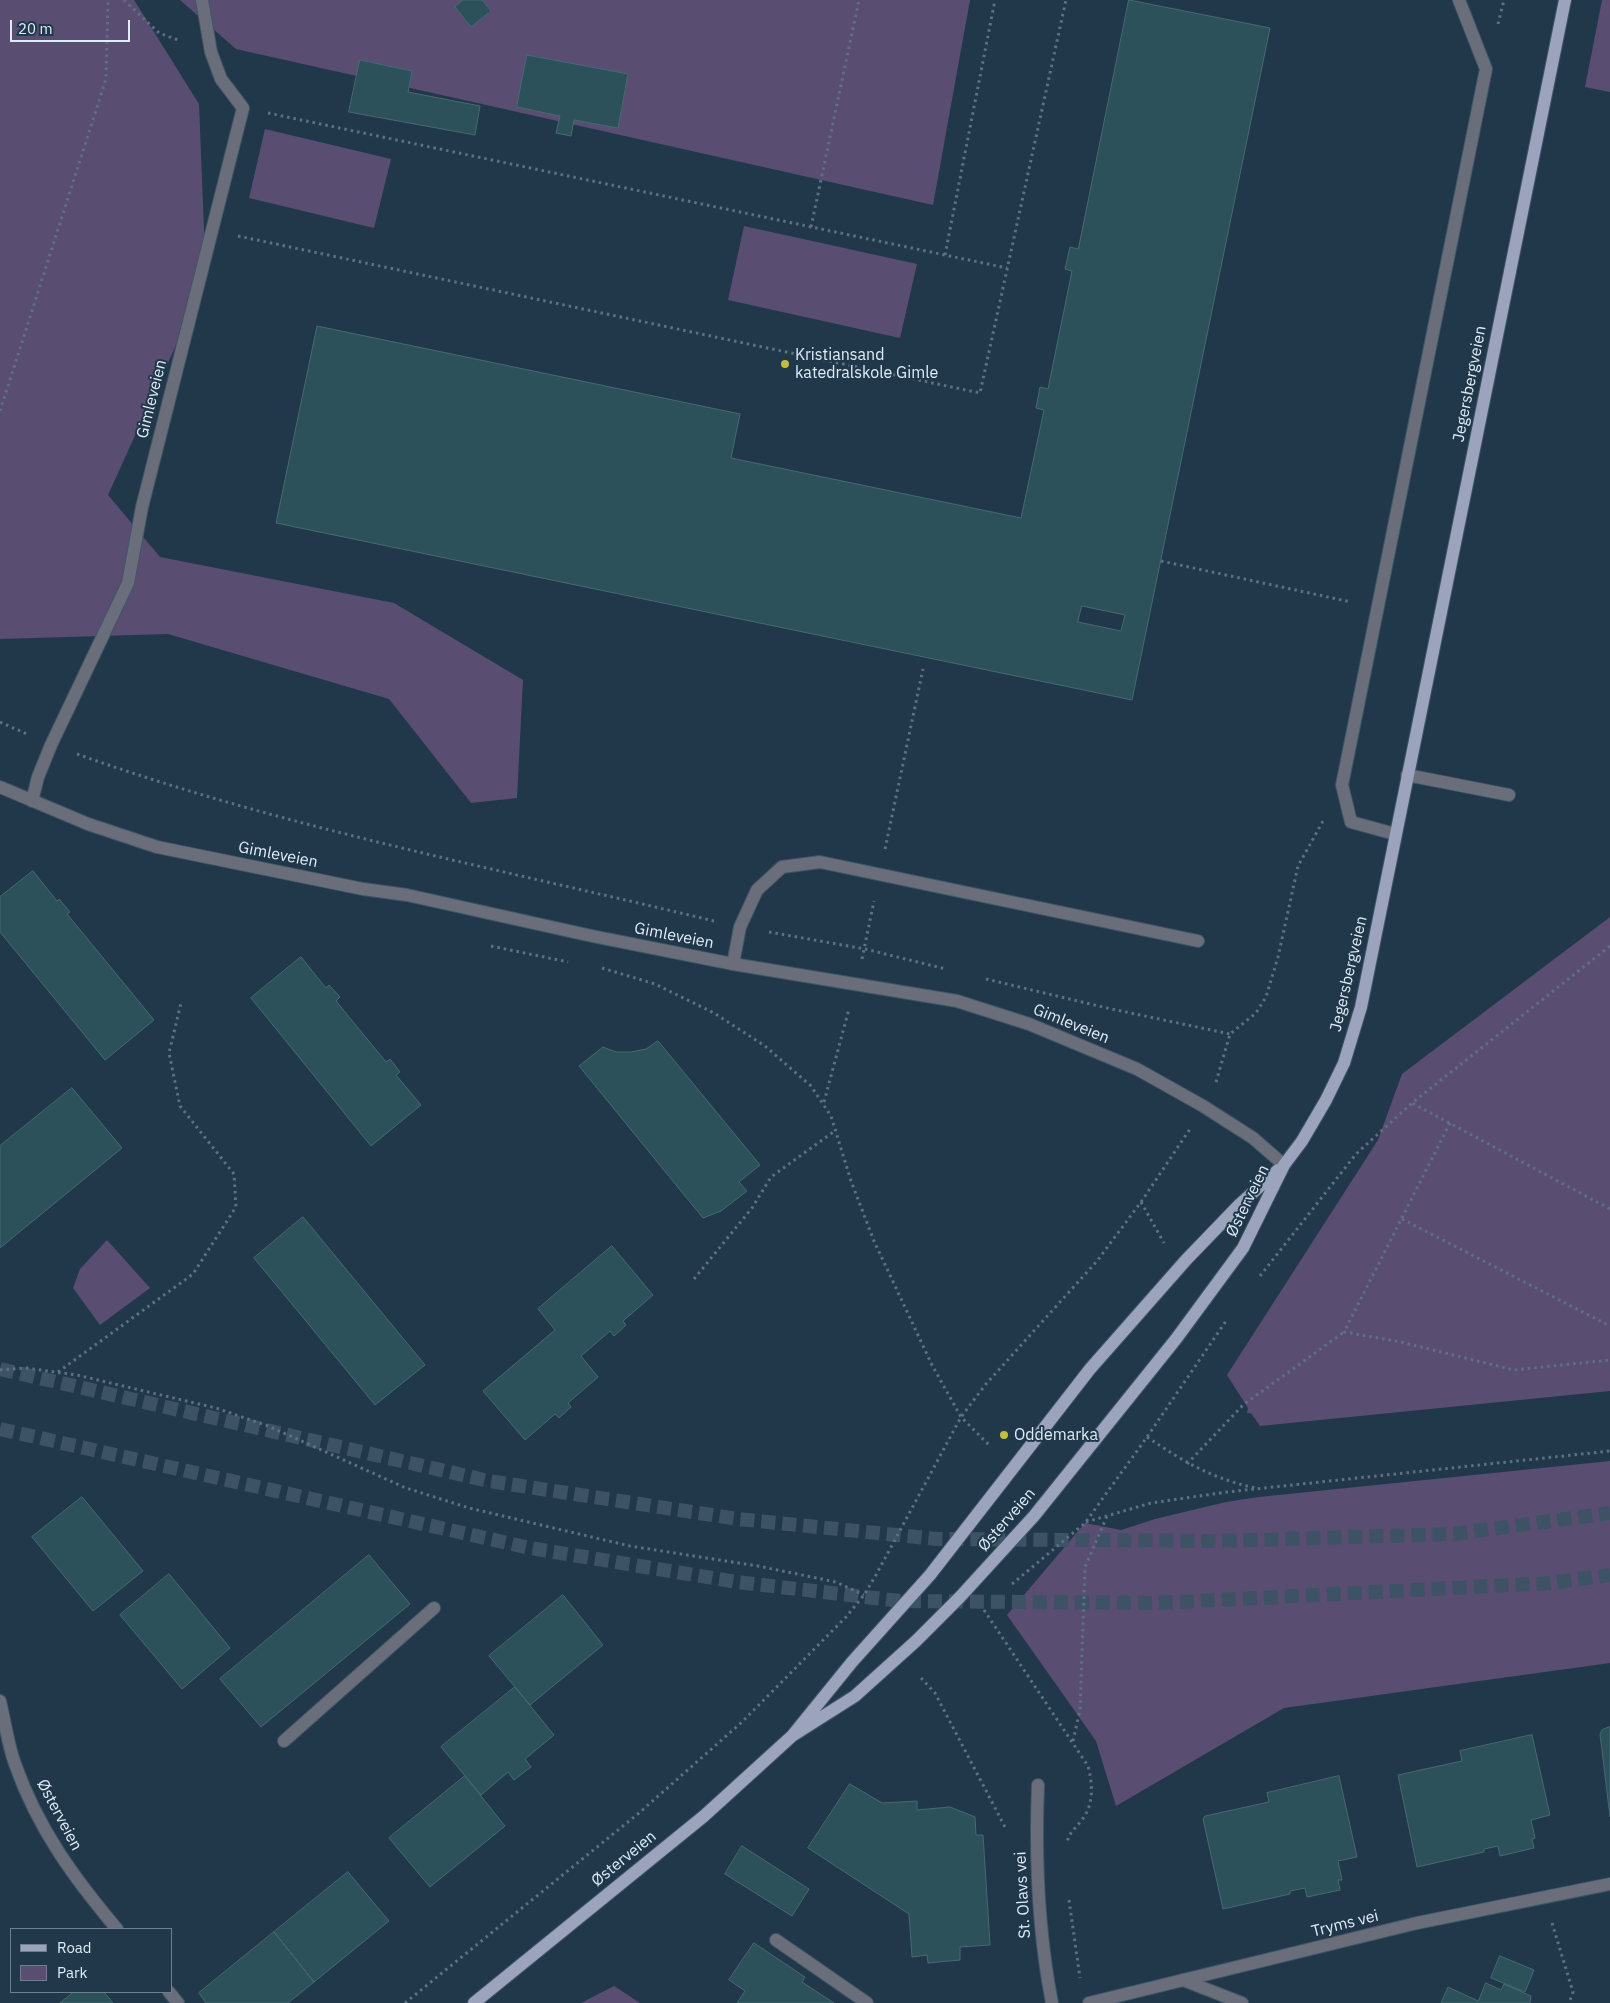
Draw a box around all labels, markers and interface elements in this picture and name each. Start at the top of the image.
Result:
scale bar [12,10,132,42]
text: 20 m [18,19,53,38]
street label: Jegersbergveien [1449,324,1491,444]
place label: Kristiansand katedralskole Gimle [795,345,938,383]
street label: Gimleveien [133,358,171,440]
marker: Kristiansand katedralskole Gimle [779,358,791,370]
street label: Gimleveien [237,838,319,872]
street label: Jegersbergveien [1326,914,1372,1034]
street label: Gimleveien [633,919,715,953]
street label: Gimleveien [1030,1000,1112,1048]
street label: Østerveien [1222,1162,1274,1240]
place label: Oddemarka [1014,1425,1098,1445]
marker: Oddemarka [998,1429,1010,1441]
street label: Østerveien [974,1484,1040,1556]
street label: Østerveien [32,1776,86,1854]
street label: Østerveien [588,1827,660,1891]
street label: St. Olavs vei [1011,1851,1035,1939]
street label: Tryms vei [1309,1906,1381,1942]
legend [10,1928,172,1993]
text: Road [57,1938,92,1957]
text: Park [57,1963,87,1982]

